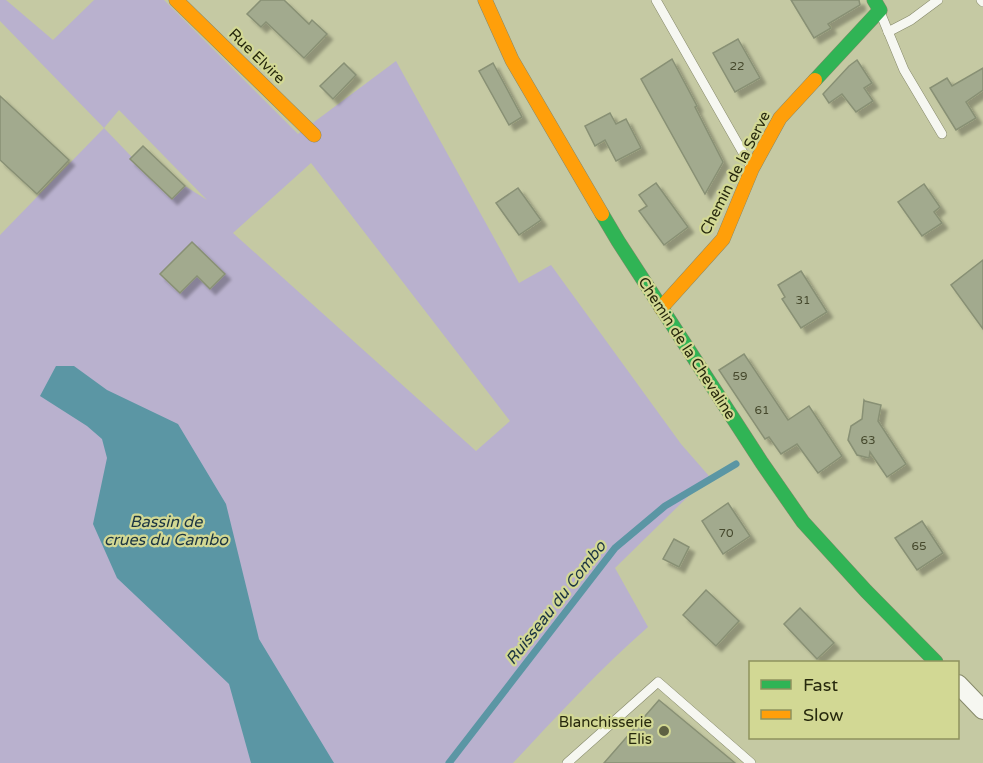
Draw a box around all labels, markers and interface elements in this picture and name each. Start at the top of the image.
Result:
street label: Rue Elvire [225,25,289,87]
house number: 22 [729,59,745,73]
street label: Chemin de la Serve [696,108,774,238]
street label: Chemin de la Chevaline [634,274,740,422]
house number: 31 [795,293,811,307]
house number: 59 [732,369,748,383]
house number: 61 [754,403,770,417]
house number: 63 [860,433,876,447]
water label: Bassin de crues du Cambo [104,512,229,550]
house number: 70 [718,526,734,540]
water label: Ruisseau du Combo [501,536,611,669]
house number: 65 [911,539,927,553]
legend [749,661,959,739]
text: Fast [803,674,838,696]
text: Slow [803,704,844,726]
place label: Blanchisserie Elis [559,713,652,748]
marker: Blanchisserie Elis [657,724,671,738]

